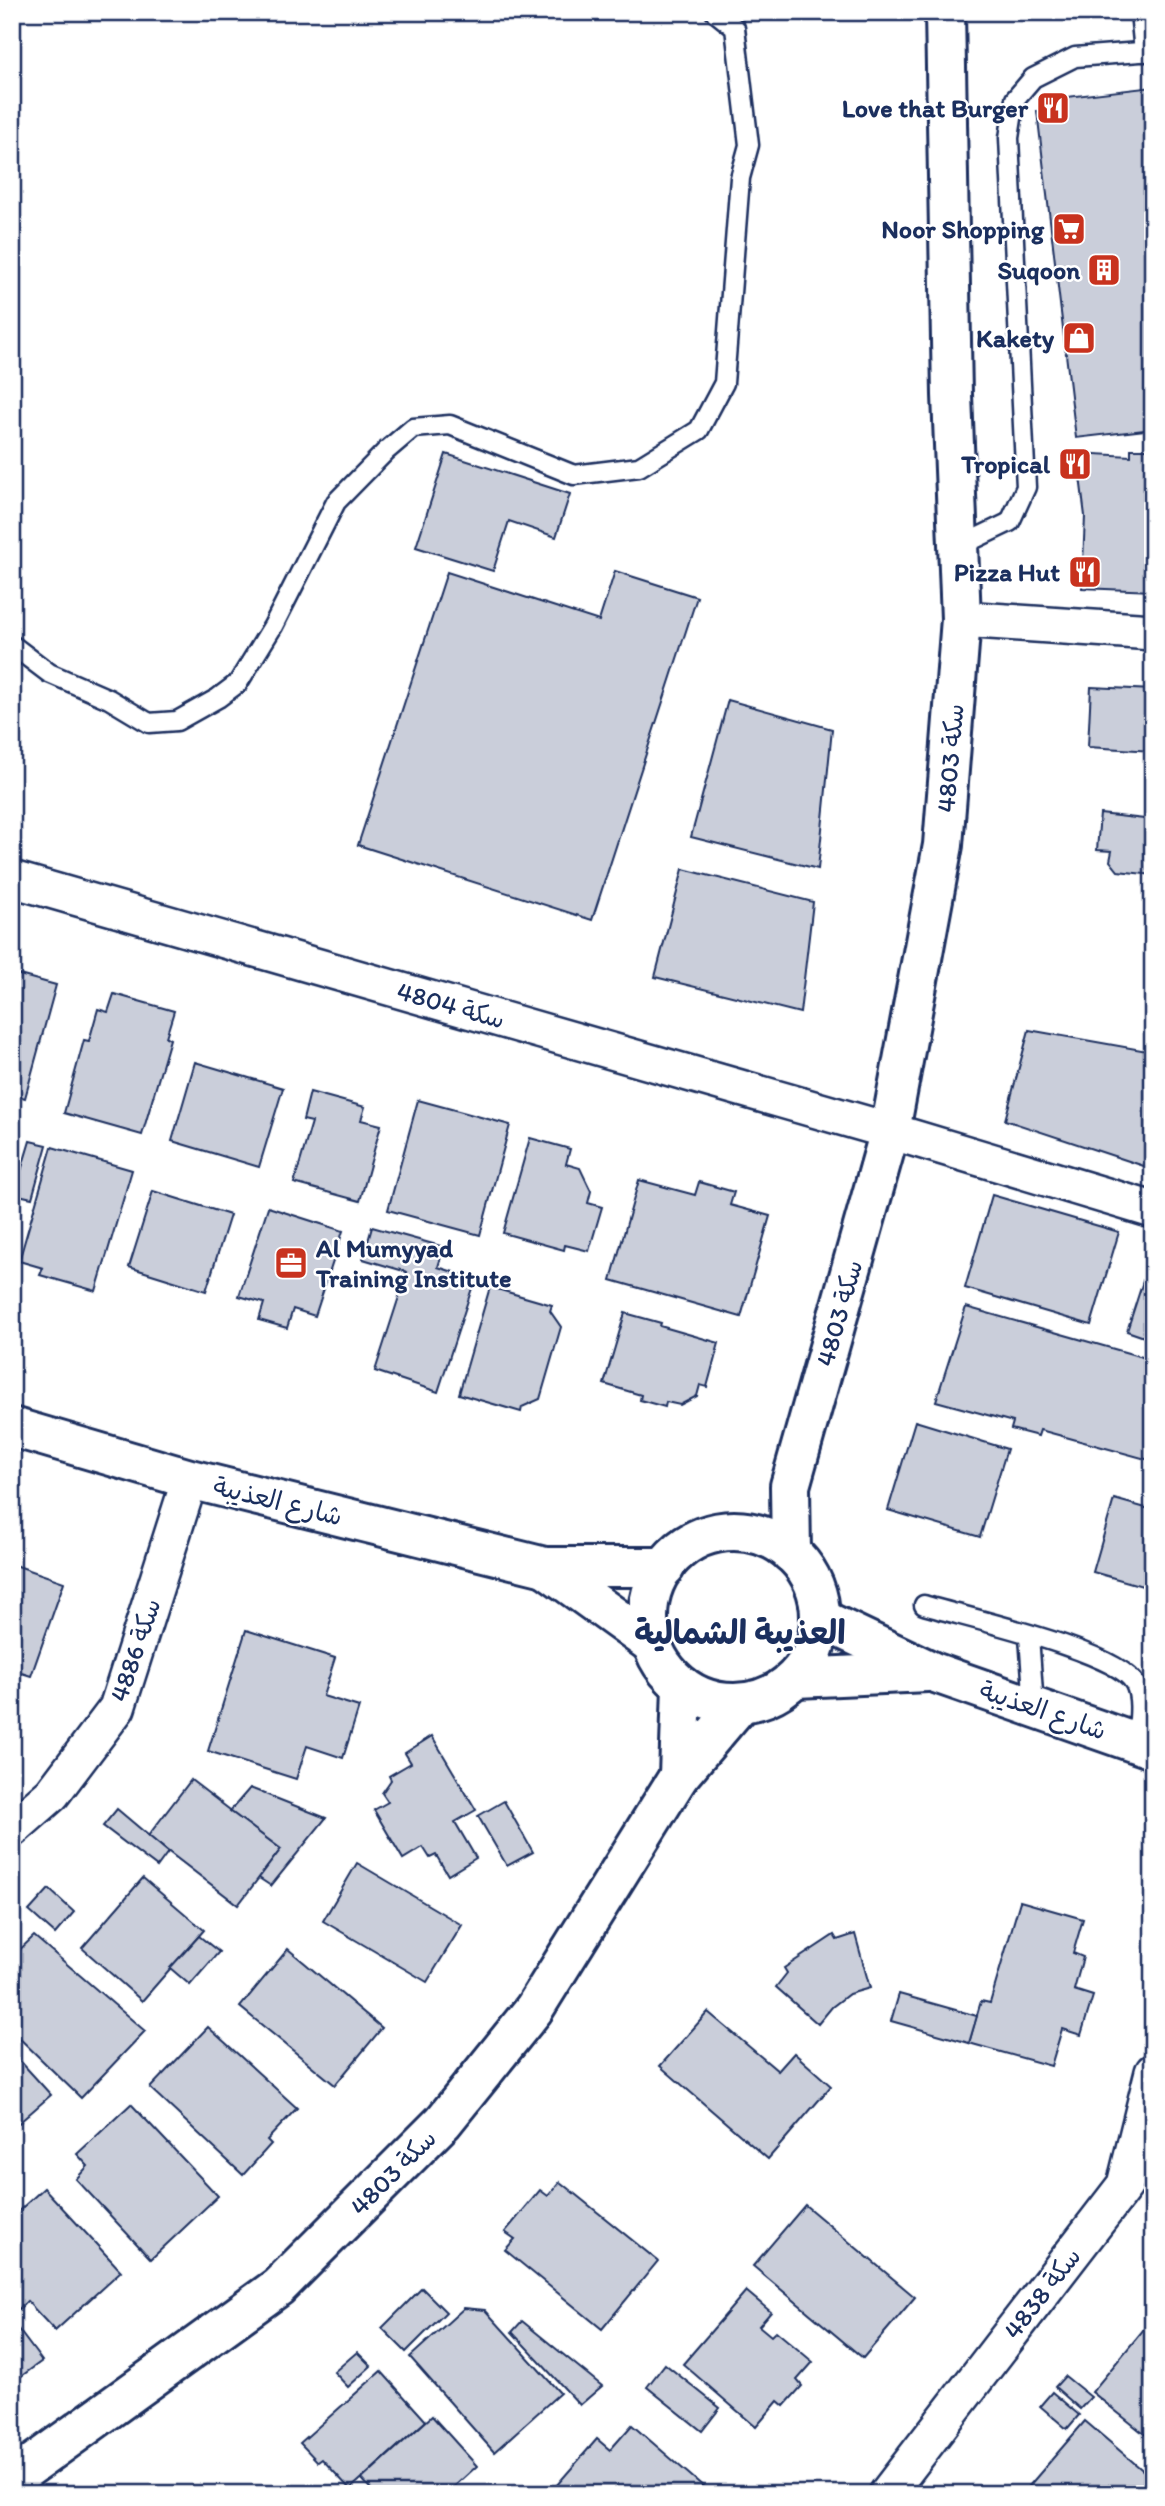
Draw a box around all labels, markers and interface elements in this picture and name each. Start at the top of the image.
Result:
restaurant icon: Love that Burger [1034,89,1072,127]
place label: Love that Burger [842,92,1029,124]
supermarket icon: Noor Shopping [1050,210,1088,248]
place label: Noor Shopping [881,213,1045,245]
building icon: Suqoon [1085,251,1123,289]
place label: Suqoon [997,254,1080,286]
shop icon: Kakety [1060,319,1098,357]
place label: Kakety [976,322,1055,354]
restaurant icon: Tropical [1056,445,1094,483]
place label: Tropical [960,448,1051,480]
restaurant icon: Pizza Hut [1066,553,1104,591]
place label: Pizza Hut [954,556,1060,588]
street label: سكة 4803 [929,702,971,814]
street label: سكة 4804 [393,974,509,1036]
place label: Al Mumyyad Training Institute [315,1232,512,1294]
office icon: Al Mumyyad Training Institute [272,1244,310,1282]
street label: سكة 4803 [809,1256,869,1370]
street label: شارع العذيبة [210,1470,346,1534]
street label: سكة 4886 [102,1594,168,1706]
district label: العذيبة الشمالية [634,1613,846,1653]
street label: شارع العذيبة [975,1673,1111,1748]
street label: سكة 4803 [343,2122,443,2222]
street label: سكة 4838 [996,2241,1088,2345]

